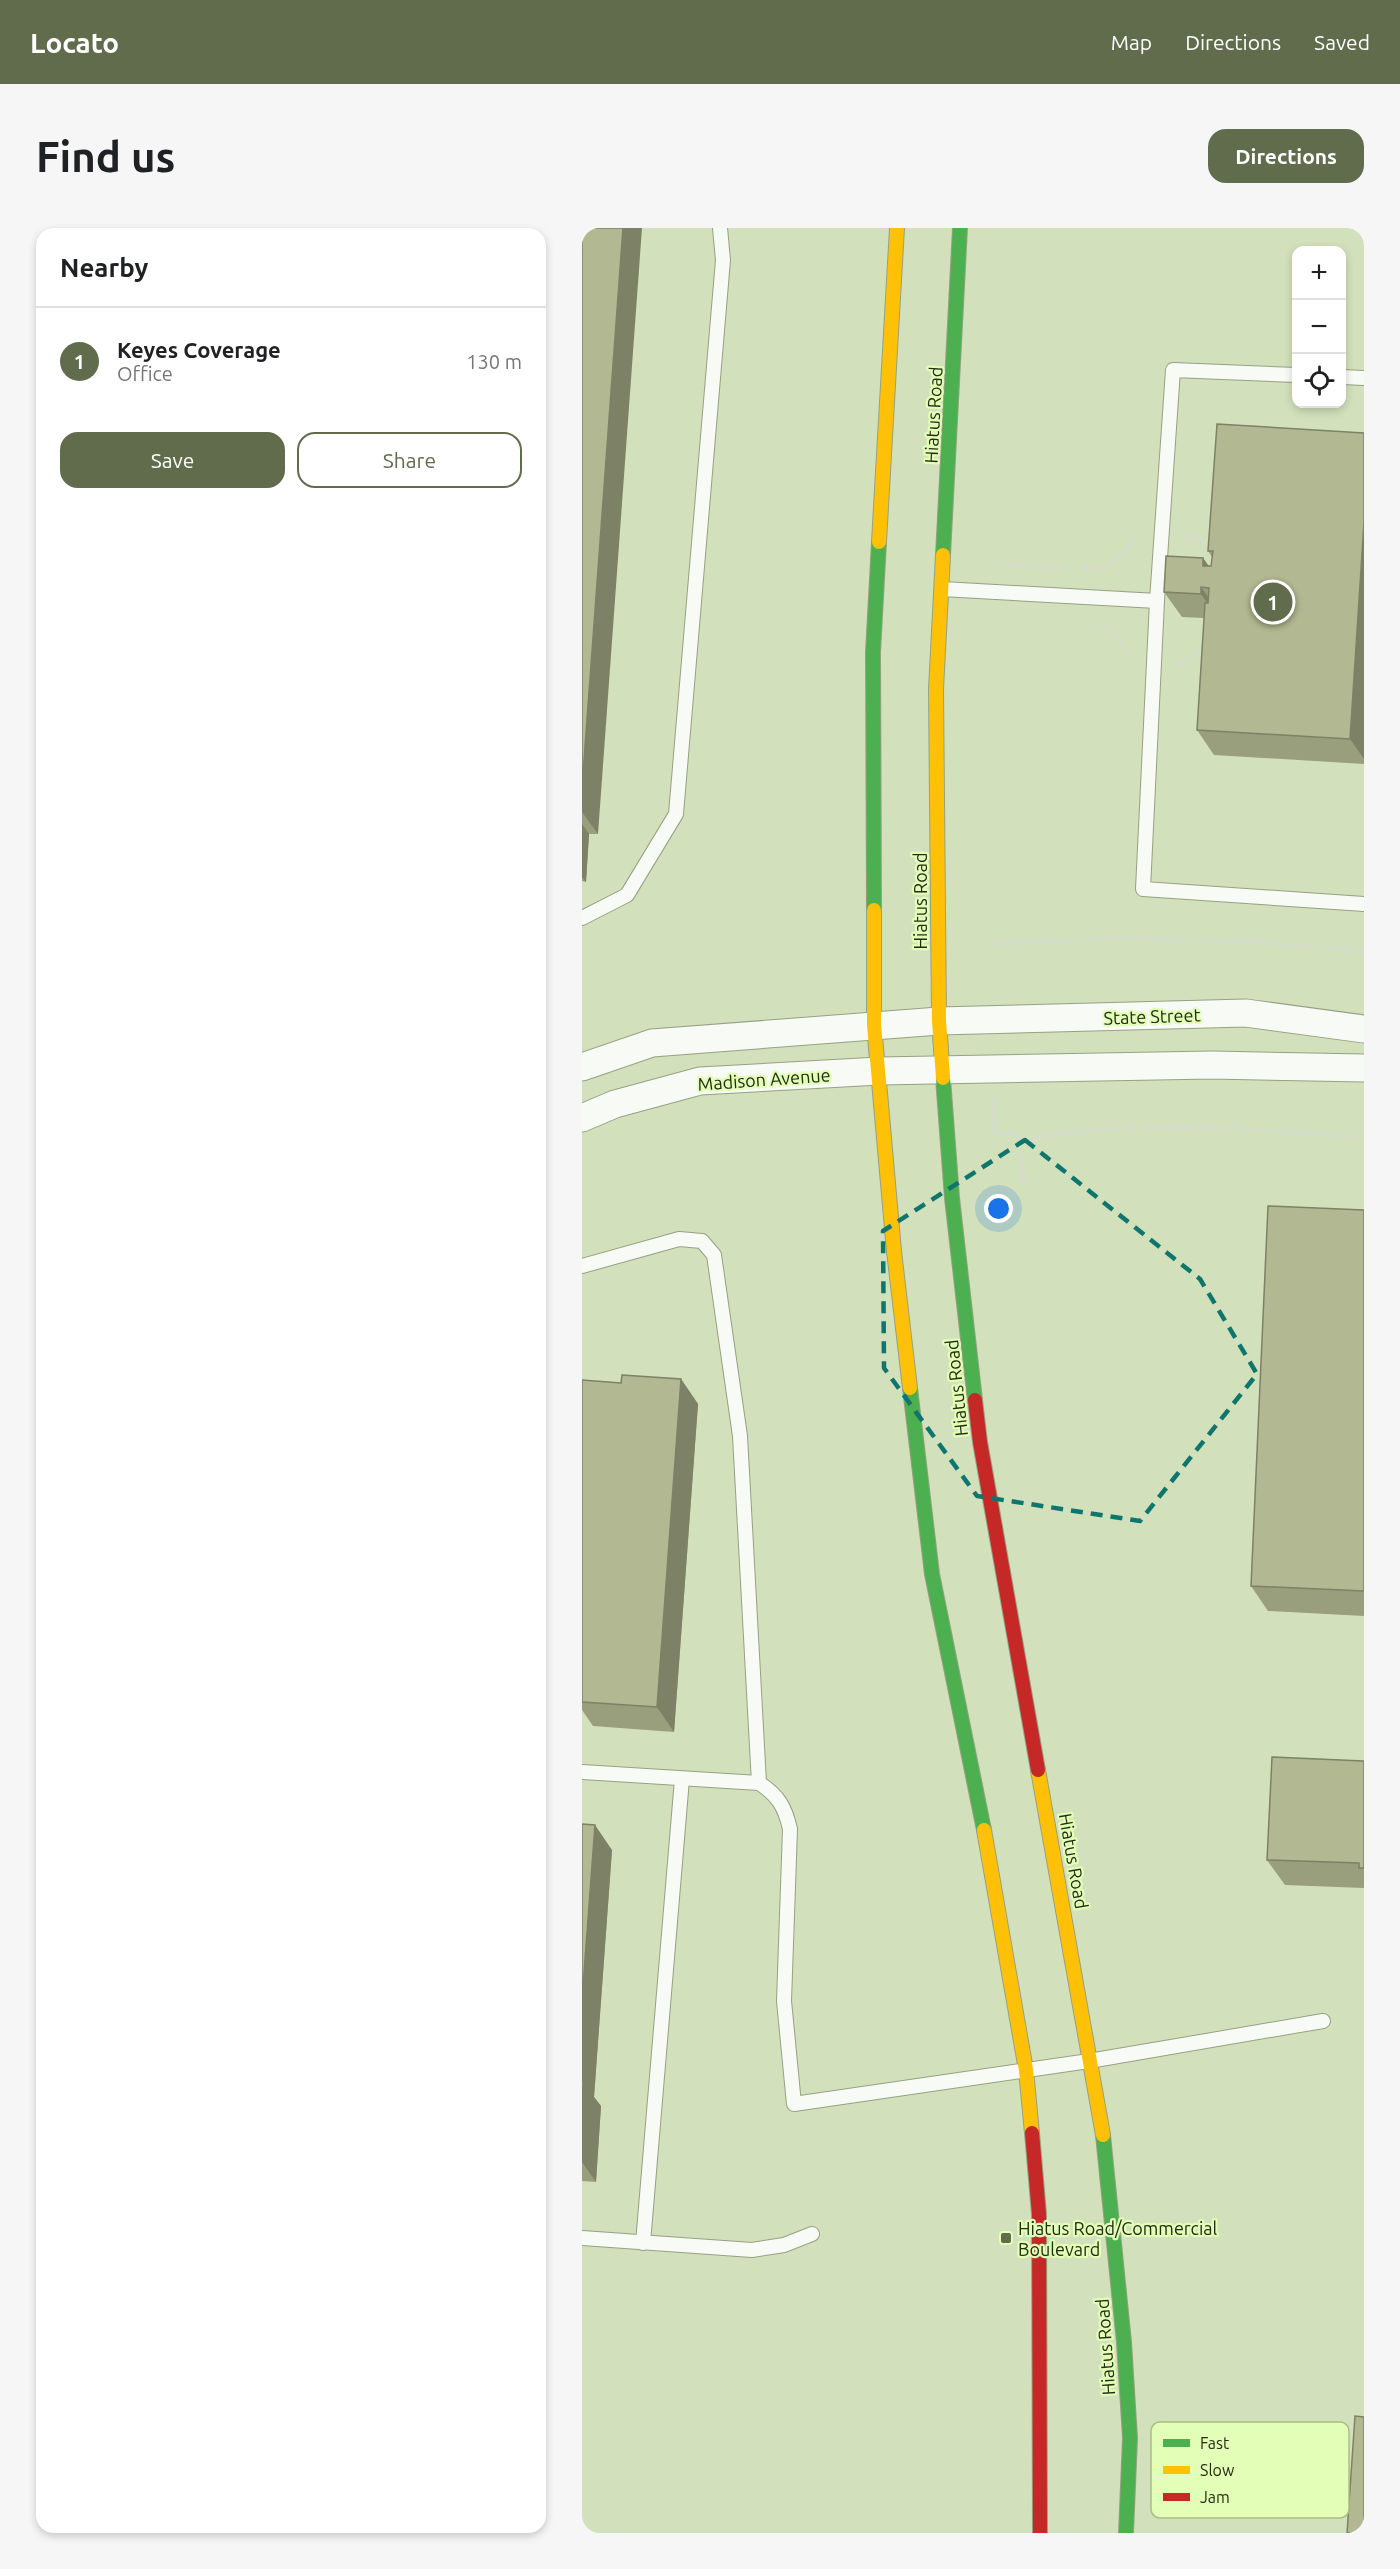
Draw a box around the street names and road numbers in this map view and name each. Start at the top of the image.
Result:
street label: Hiatus Road [920,366,946,464]
street label: Hiatus Road [910,853,930,949]
street label: State Street [1103,1004,1201,1028]
street label: Madison Avenue [697,1064,831,1094]
street label: Hiatus Road [941,1339,971,1437]
street label: Hiatus Road [1056,1812,1092,1910]
street label: Hiatus Road [1092,2298,1118,2396]

